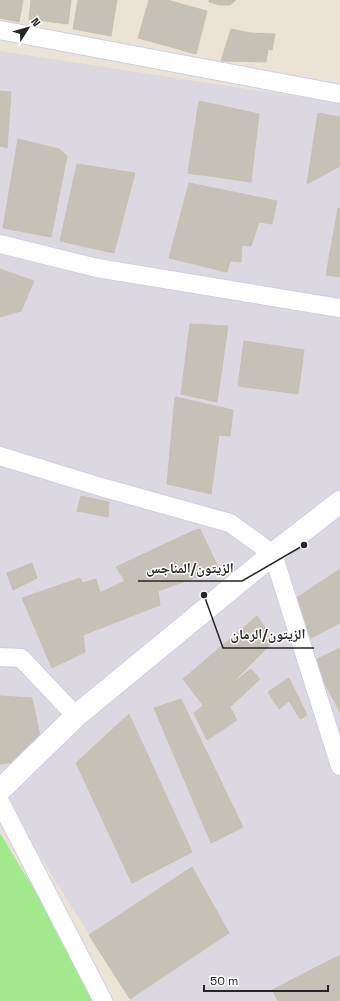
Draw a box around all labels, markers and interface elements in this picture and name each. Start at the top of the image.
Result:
north arrow [8,8,48,48]
text: N [28,15,44,29]
callout: الزيتون/المناجس [138,555,242,581]
text: الزيتون/المناجس [146,559,234,577]
callout: الزيتون/الرمان [223,622,314,648]
text: الزيتون/الرمان [231,625,305,643]
scale bar [204,967,328,993]
text: 50 m [210,973,238,989]

